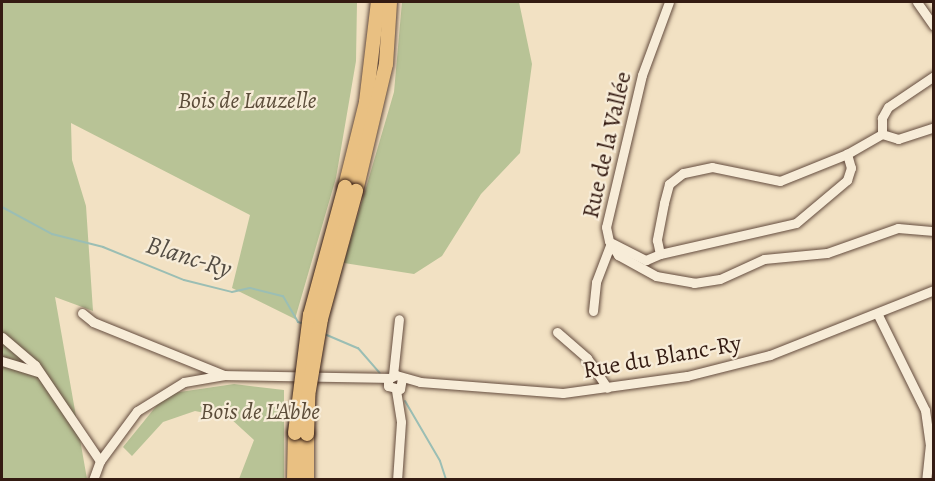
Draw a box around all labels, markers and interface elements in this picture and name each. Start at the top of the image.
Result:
street label: Rue de la Vallée [576,69,638,221]
park label: Bois de Lauzelle [178,87,316,115]
water label: Blanc-Ry [142,229,236,285]
street label: Rue du Blanc-Ry [580,329,744,385]
park label: Bois de L'Abbe [200,398,320,426]

